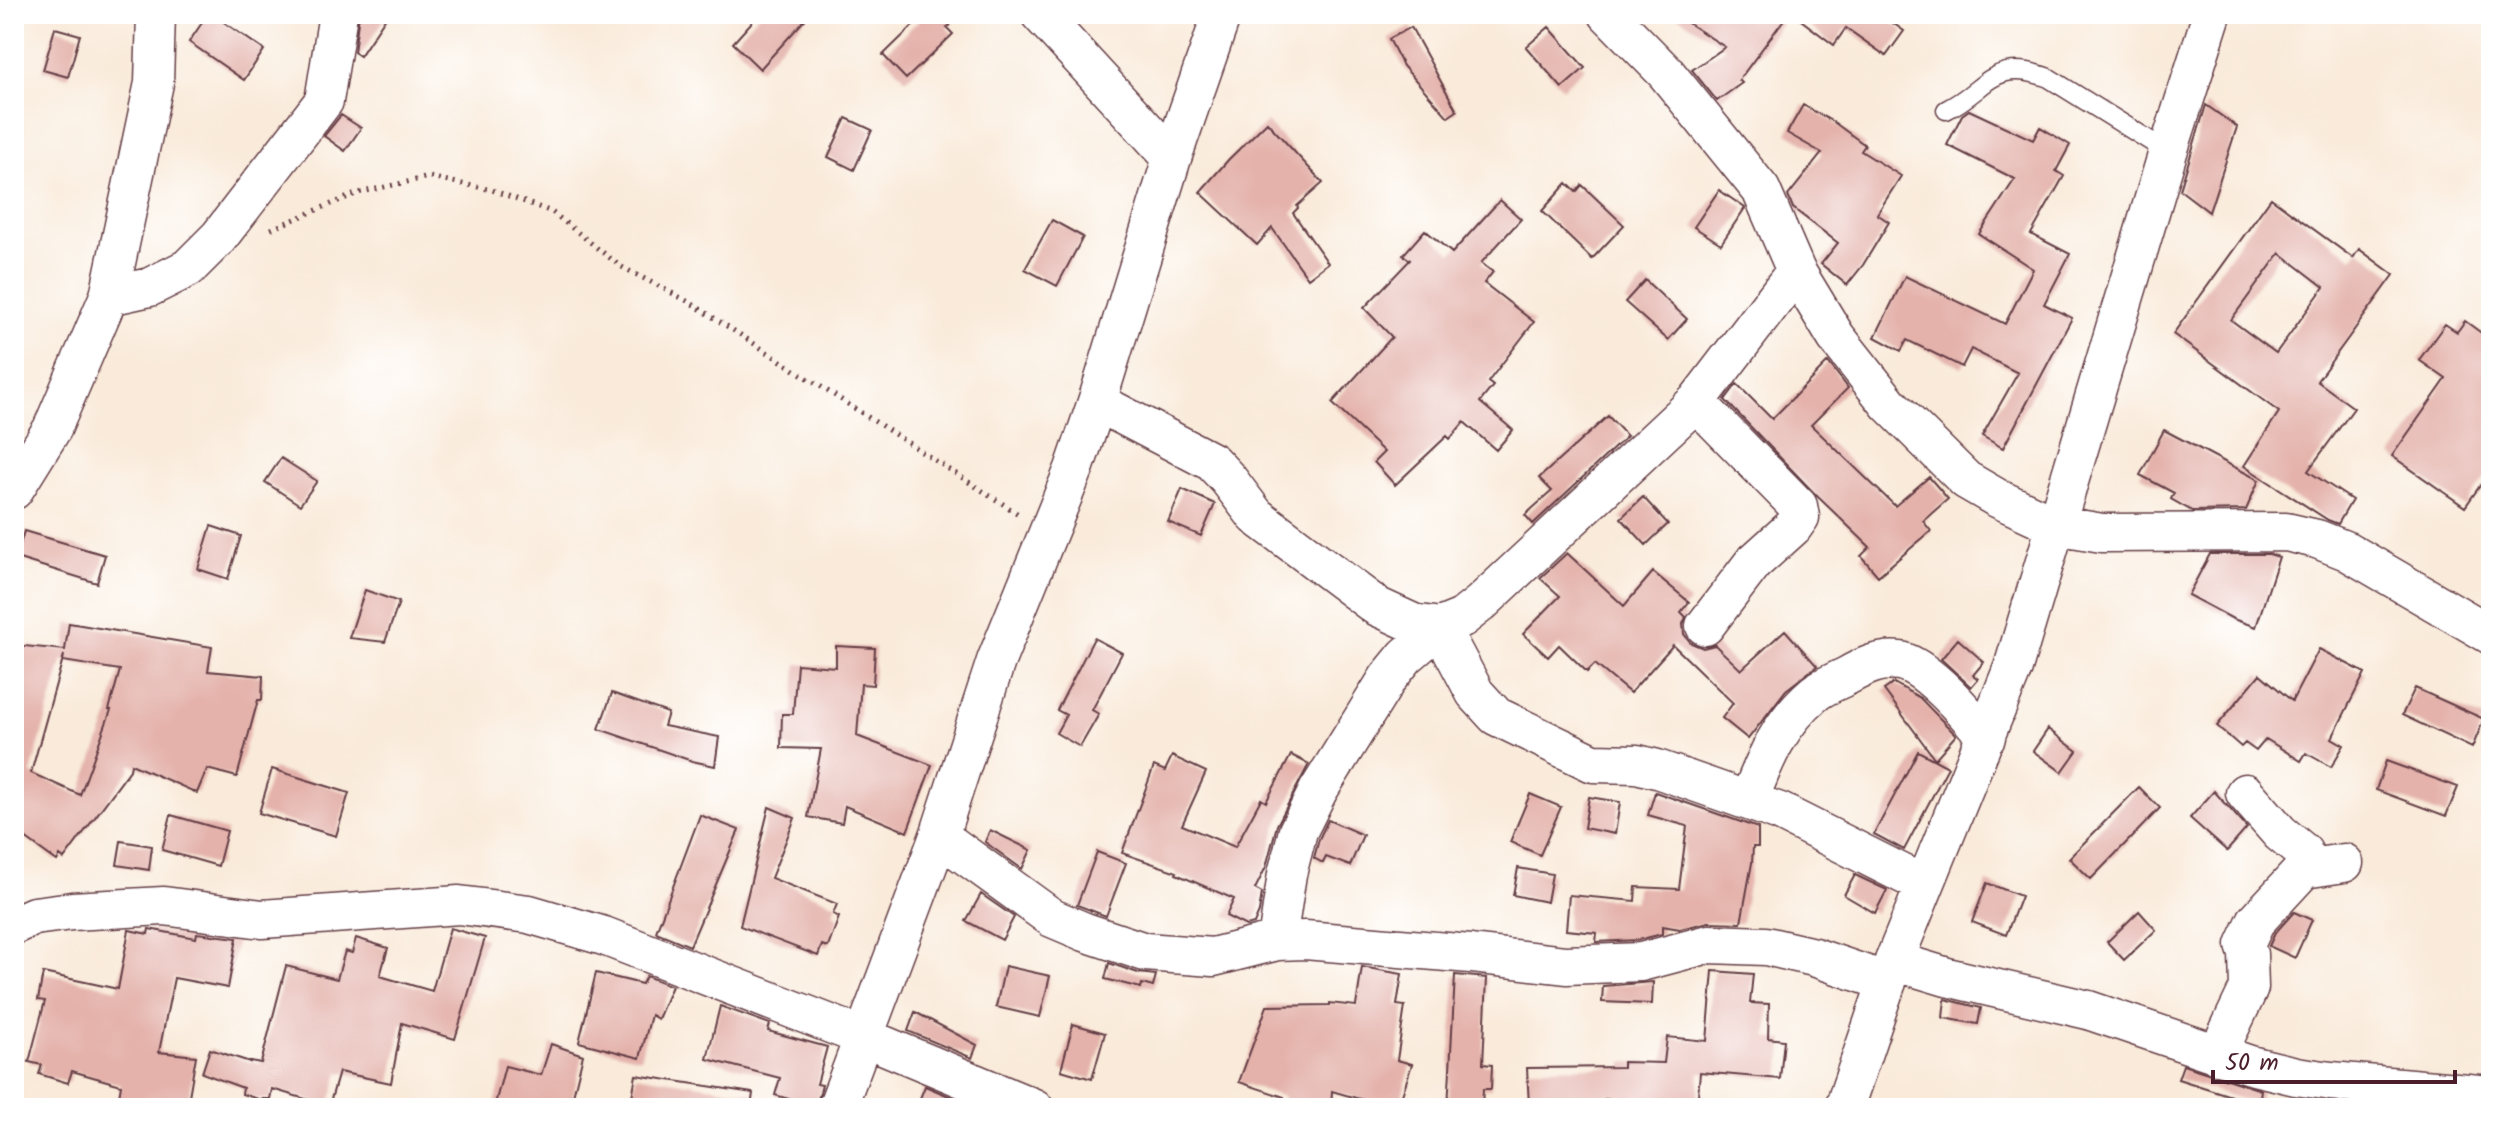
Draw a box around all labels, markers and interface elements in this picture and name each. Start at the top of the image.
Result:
scale bar [2213,1034,2455,1084]
text: 50 m [2225,1044,2279,1083]

